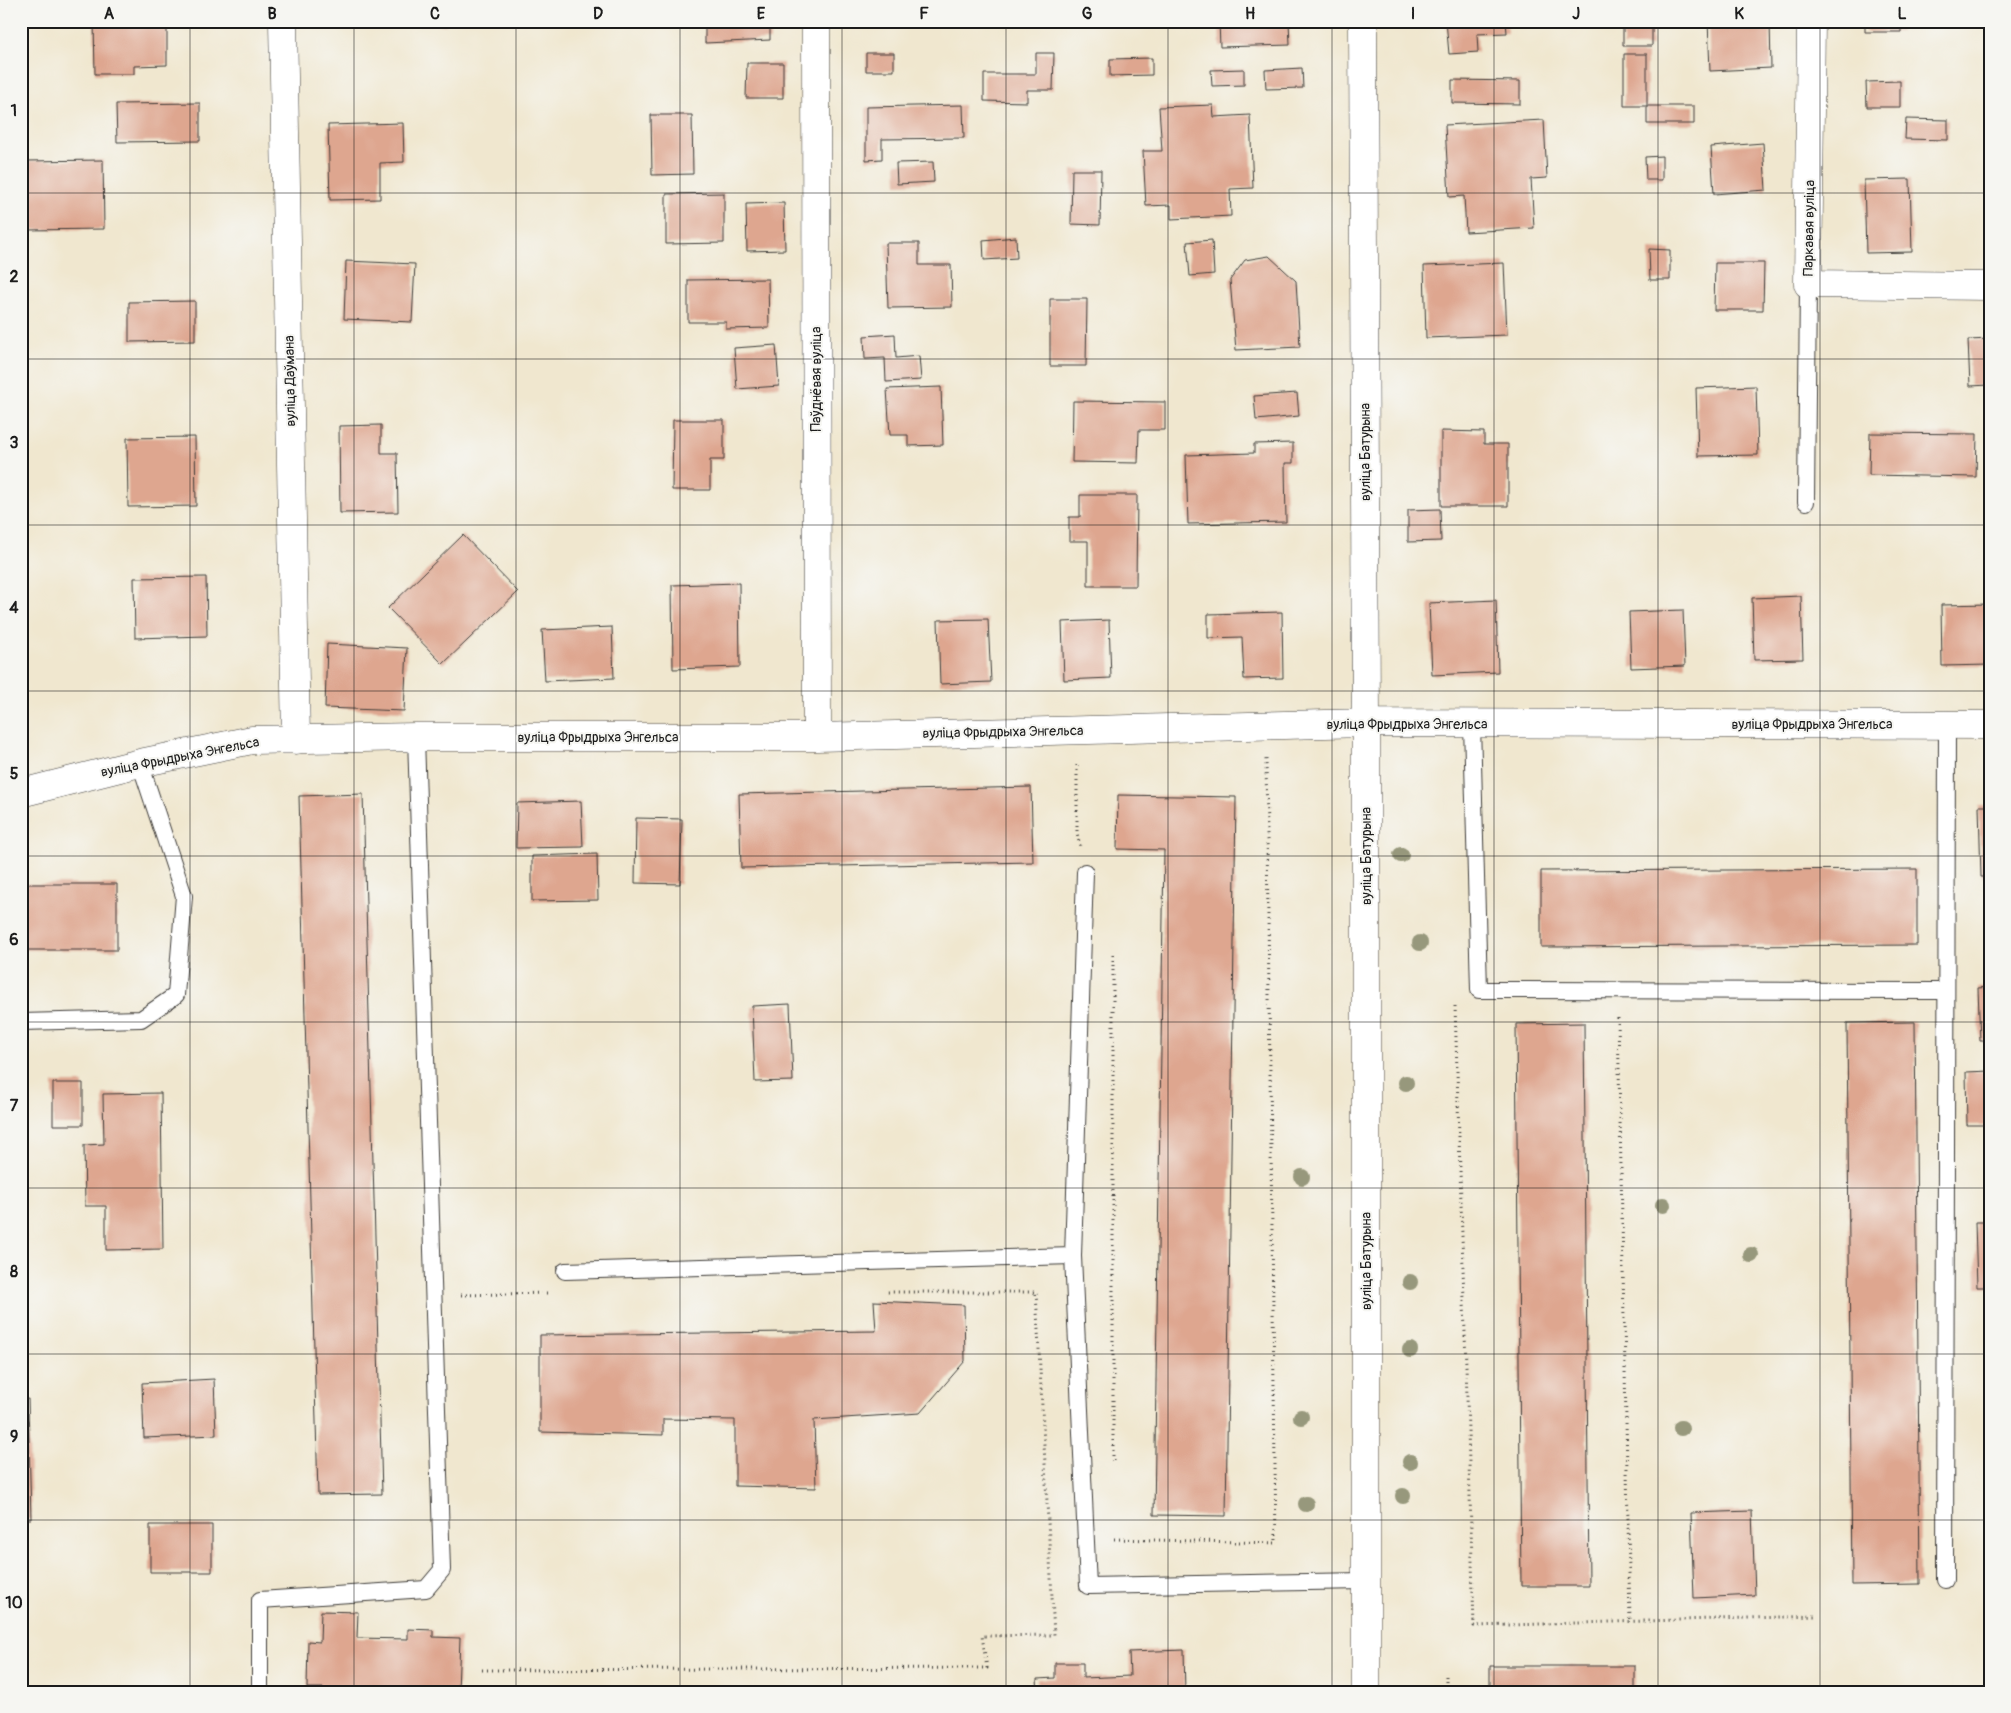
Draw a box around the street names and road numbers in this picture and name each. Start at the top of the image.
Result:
street label: Паркавая вуліца [1800,180,1818,276]
street label: Паўднёвая вуліца [808,327,825,431]
street label: вуліца Даўмана [281,335,299,427]
street label: вуліца Батурына [1357,403,1374,501]
street label: вуліца Фрыдрыха Энгельса [1326,716,1488,733]
street label: вуліца Фрыдрыха Энгельса [1731,716,1893,733]
street label: вуліца Фрыдрыха Энгельса [922,722,1084,742]
street label: вуліца Фрыдрыха Энгельса [517,729,679,746]
street label: вуліца Фрыдрыха Энгельса [99,733,261,781]
street label: вуліца Батурына [1358,807,1375,905]
street label: вуліца Батурына [1358,1212,1375,1310]

